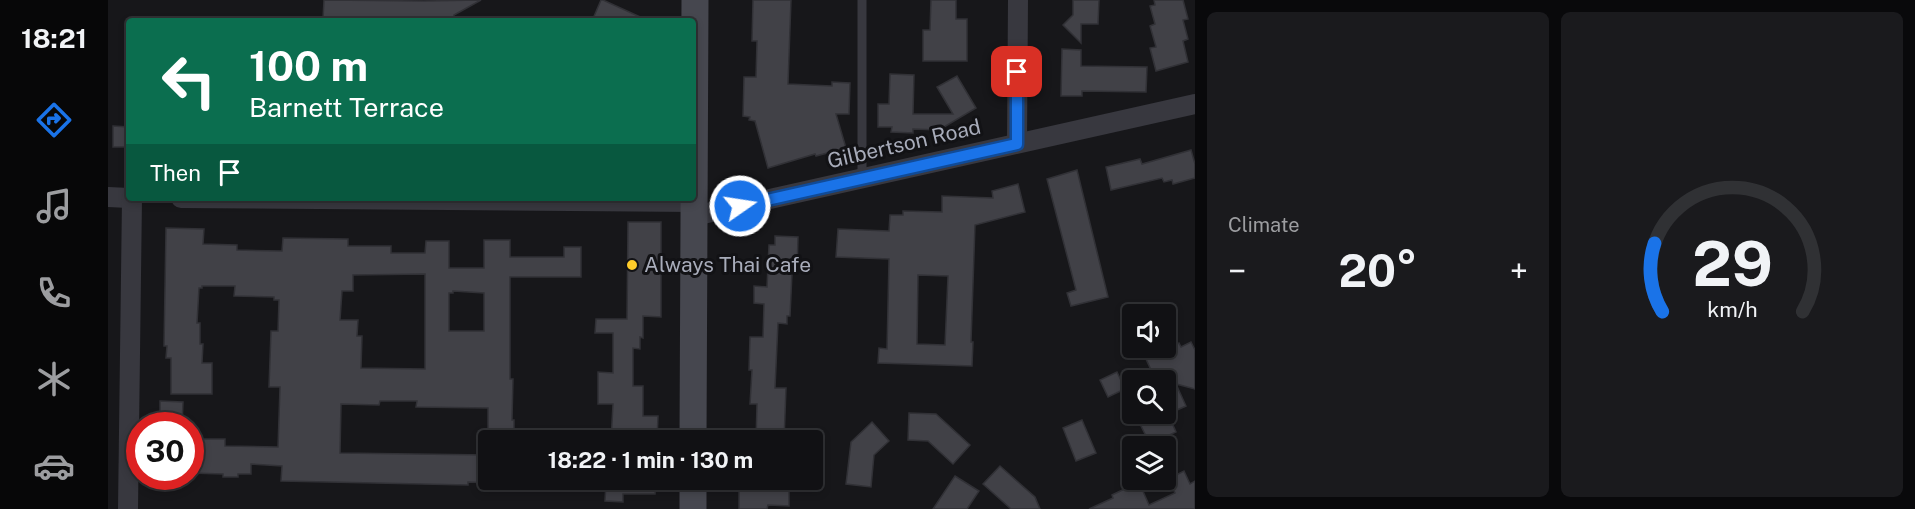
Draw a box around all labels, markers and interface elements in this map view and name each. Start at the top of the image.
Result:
text: 18:21 [21,22,87,54]
text: 100 m [249,41,368,90]
icon: left [150,42,228,120]
pin [991,46,1042,97]
icon: arrive [1000,55,1033,88]
text: Barnett Terrace [249,91,444,123]
icon: directions [33,99,75,141]
street label: Gilbertson Road [825,114,983,173]
icon: arrive [213,156,246,189]
text: Then [150,160,201,186]
position arrow [708,174,772,238]
icon: music [33,185,75,227]
text: Climate [1228,213,1300,237]
text: 29 [1692,227,1772,300]
text: 20° [1339,244,1417,297]
place label: Always Thai Cafe [644,252,811,277]
text: − [1228,252,1246,290]
text: + [1510,252,1528,290]
marker: Always Thai Cafe [625,258,639,272]
icon: phone [33,272,75,314]
text: km/h [1707,297,1757,322]
map controls [1122,304,1176,490]
button: sound [1122,304,1176,358]
icon: climate [33,358,75,400]
button: search [1122,370,1176,424]
speed limit sign: 30 [126,412,204,490]
button: layers [1122,436,1176,490]
icon: car [33,445,75,487]
text: 18:22 · 1 min · 130 m [548,447,753,473]

